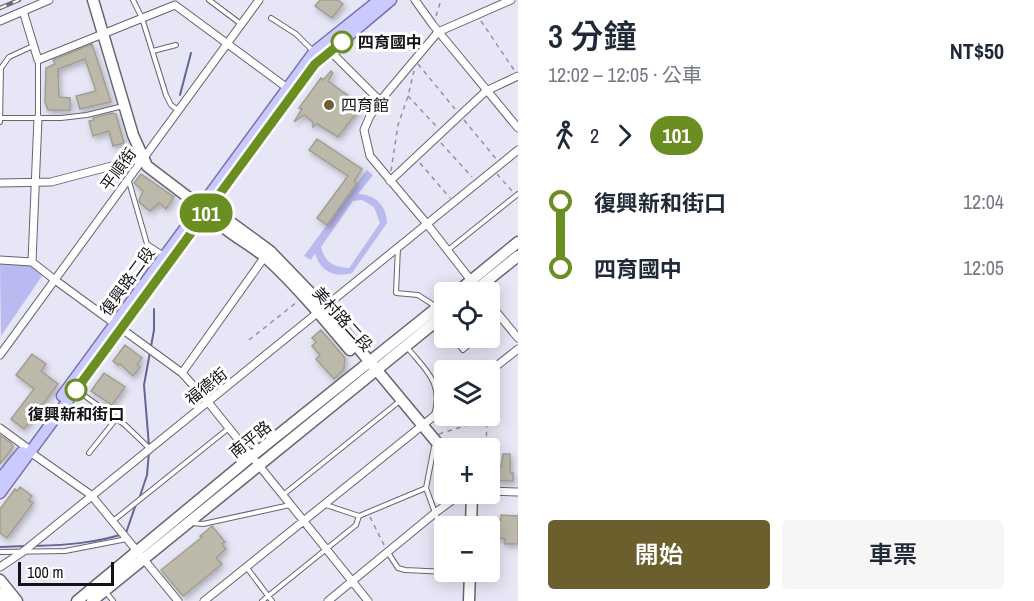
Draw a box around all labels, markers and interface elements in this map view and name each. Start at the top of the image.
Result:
text: 3 分鐘 [548,14,637,58]
marker: 四育國中 [331,31,353,53]
place label: 四育國中 [358,31,422,53]
text: NT$50 [950,36,1004,66]
text: 12:02 – 12:05 · 公車 [548,61,702,88]
place label: 四育館 [341,94,389,116]
marker: 四育館 [322,98,336,112]
icon: walk [548,119,581,152]
icon: forward [608,119,641,152]
text: 101 [662,121,691,150]
text: 2 [590,122,599,149]
street label: 平順街 [95,143,141,195]
text: 復興新和街口 [594,188,726,218]
text: 12:04 [963,188,1004,215]
line badge: 101 [172,194,240,232]
text: 101 [192,199,220,228]
street label: 復興路二段 [95,242,159,320]
text: 四育國中 [594,254,682,284]
text: 12:05 [963,254,1004,281]
street label: 美村路二段 [308,282,378,356]
map controls [434,282,500,582]
button: locate [434,282,500,348]
button: layers [434,360,500,426]
street label: 福德街 [180,362,232,410]
marker: 復興新和街口 [65,379,87,401]
place label: 復興新和街口 [28,403,124,425]
street label: 南平路 [224,415,276,463]
button: + [434,438,500,504]
button: − [434,516,500,582]
button: 開始 [548,520,770,589]
button: 車票 [782,520,1004,589]
scale bar [18,559,114,586]
text: 100 m [27,561,63,583]

